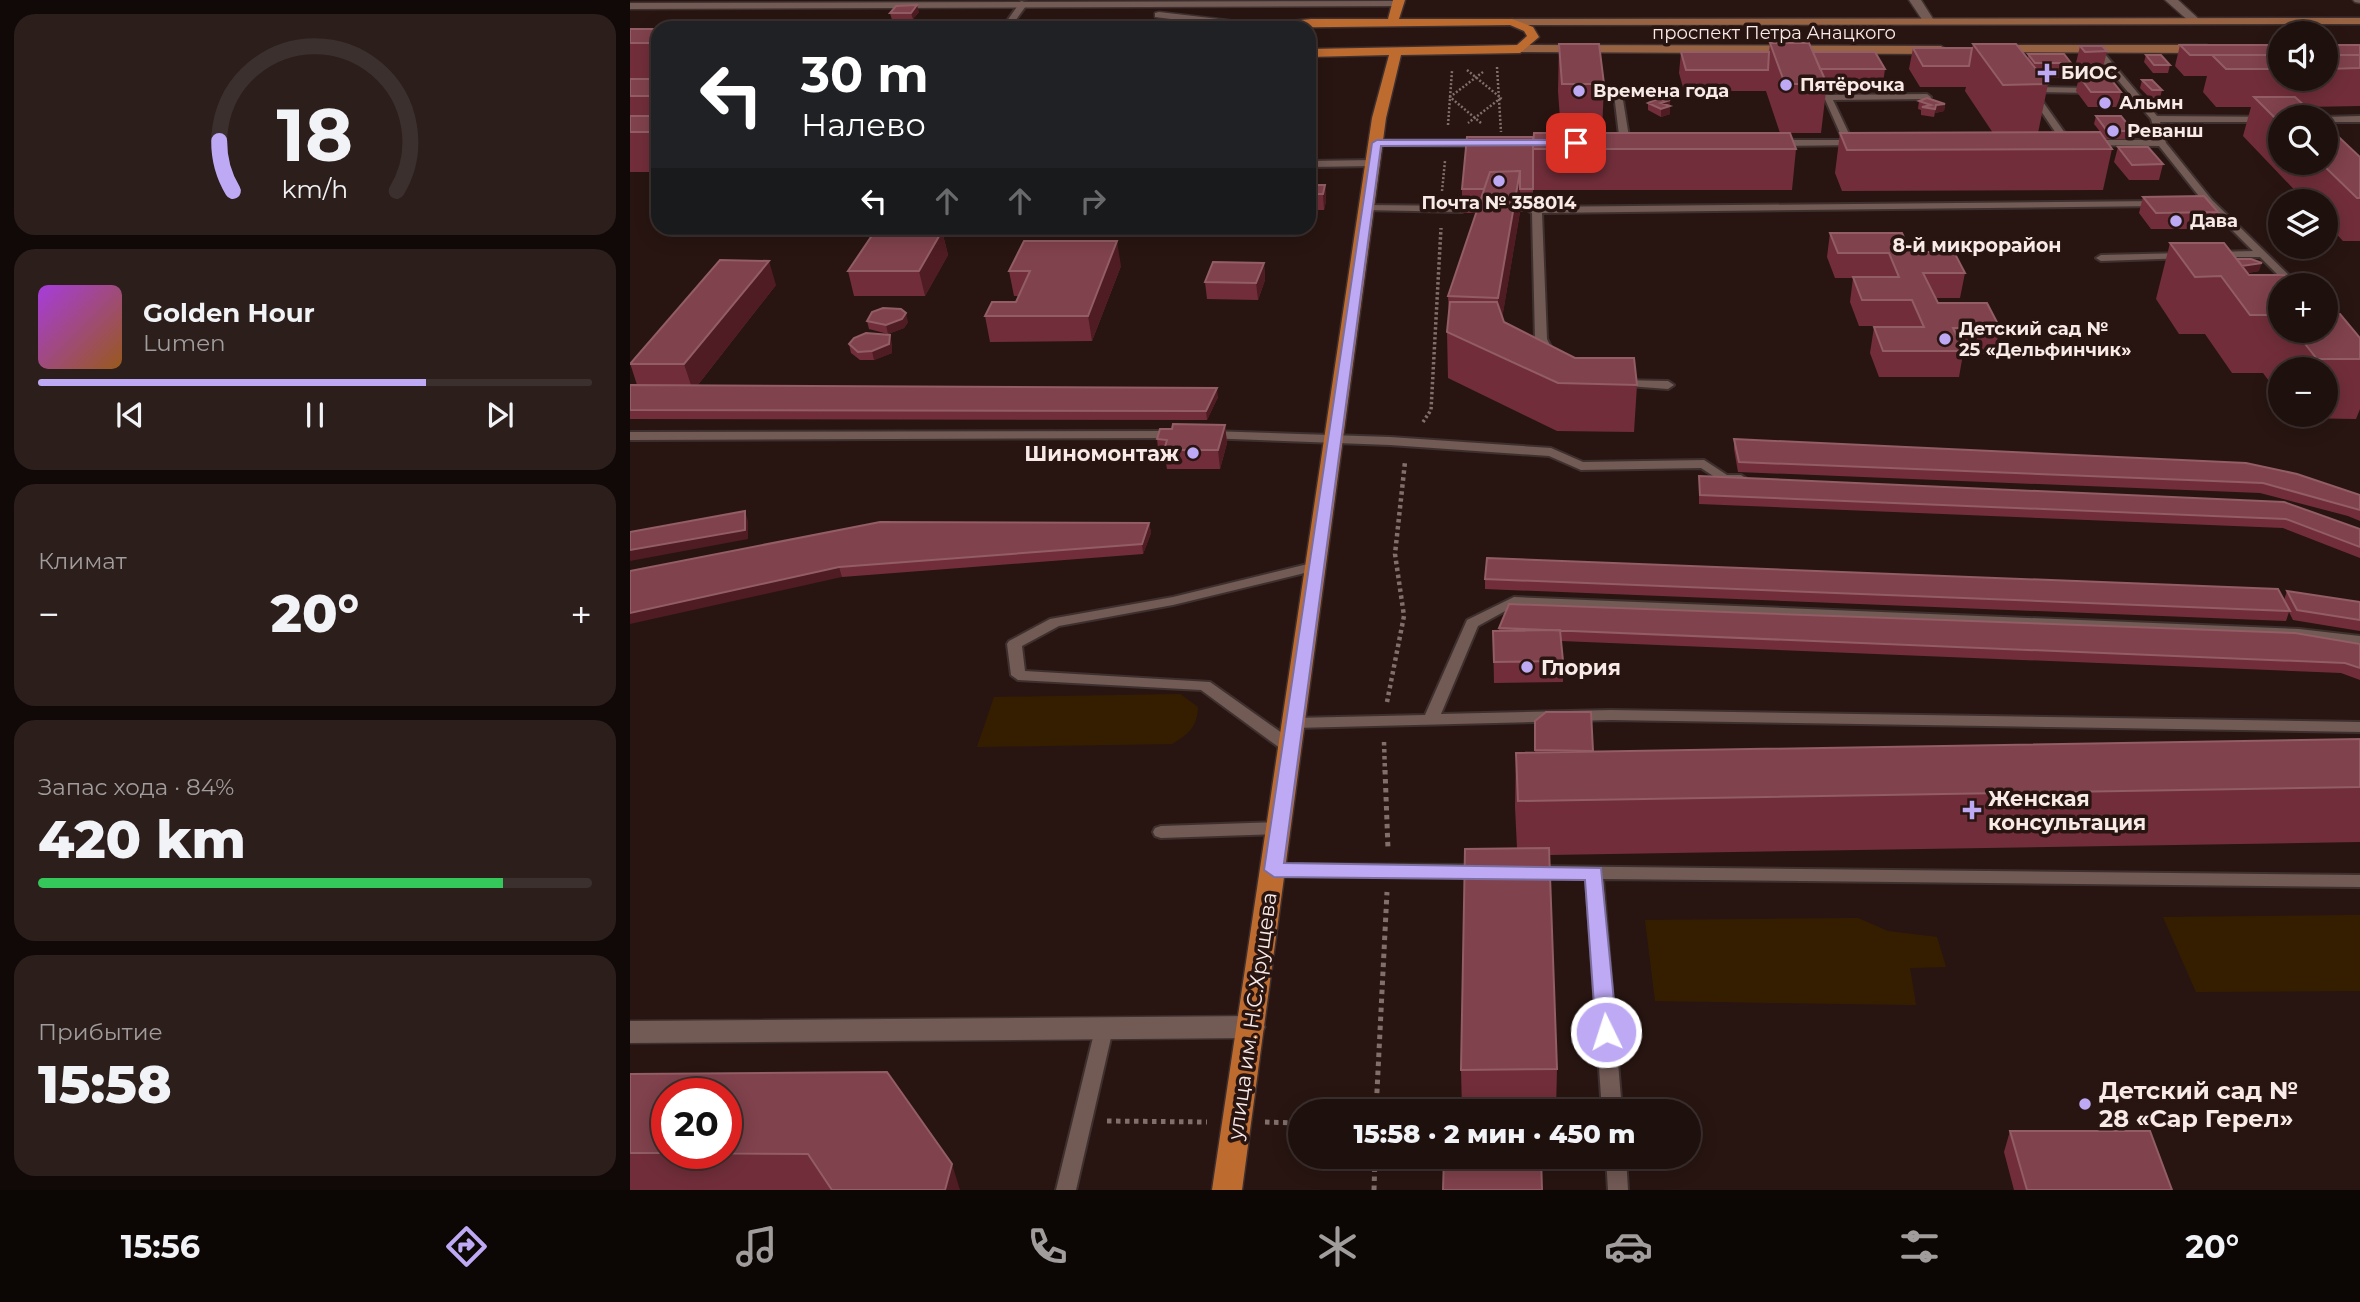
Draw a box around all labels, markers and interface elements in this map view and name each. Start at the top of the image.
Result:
map controls [2268,21,2338,427]
button: sound [2268,21,2338,91]
street label: проспект Петра Анацкого [1652,22,1896,44]
text: 30 m [801,45,929,104]
icon: left [686,49,777,140]
place label: БИОС [2061,62,2117,84]
marker: БИОС [2039,65,2055,81]
place label: Пятёрочка [1800,74,1905,96]
marker: Пятёрочка [1778,77,1794,93]
place label: Времена года [1593,80,1729,102]
marker: Времена года [1571,83,1587,99]
text: 18 [277,91,353,179]
place label: Альмн [2119,92,2184,114]
marker: Альмн [2097,95,2113,111]
text: Налево [801,105,926,144]
button: search [2268,105,2338,175]
pin [1546,113,1606,173]
place label: Реванш [2127,120,2203,142]
marker: Реванш [2105,123,2121,139]
icon: arrive [1557,124,1595,162]
text: km/h [282,173,348,203]
marker: Почта № 358014 [1491,173,1507,189]
icon: left [855,182,893,220]
icon: ahead [928,182,966,220]
icon: ahead [1001,182,1039,220]
icon: right [1074,182,1112,220]
button: layers [2268,189,2338,259]
place label: Почта № 358014 [1421,192,1577,214]
place label: Дава [2190,210,2238,232]
marker: Дава [2168,213,2184,229]
district label: 8-й микрорайон [1892,234,2062,257]
button: + [2268,273,2338,343]
text: Golden Hour [143,297,315,329]
place label: Детский сад № 25 «Дельфинчик» [1959,318,2131,361]
text: Lumen [143,329,226,357]
marker: Детский сад № 25 «Дельфинчик» [1937,331,1953,347]
button: − [2268,357,2338,427]
icon: previous [111,396,149,434]
icon: pause [296,396,334,434]
icon: next [481,396,519,434]
place label: Шиномонтаж [1024,441,1180,466]
marker: Шиномонтаж [1185,445,1201,461]
text: Климат [38,547,127,575]
text: 20° [271,582,359,645]
text: − [38,591,60,638]
text: + [570,591,592,638]
place label: Глория [1541,655,1621,680]
marker: Глория [1519,659,1535,675]
text: Запас хода · 84% [38,773,234,801]
place label: Женская консультация [1988,786,2146,835]
marker: Женская консультация [1962,800,1982,820]
text: 420 km [38,808,246,871]
street label: улица им. Н.С.Хрущева [1222,891,1282,1142]
position arrow [1569,995,1643,1069]
text: Прибытие [38,1018,163,1046]
text: 15:58 [38,1053,172,1116]
place label: Детский сад № 28 «Сар Герел» [2099,1076,2298,1133]
speed limit sign: 20 [651,1078,742,1169]
marker: Детский сад № 28 «Сар Герел» [2077,1096,2093,1112]
text: 15:58 · 2 мин · 450 m [1354,1118,1635,1150]
icon: directions [442,1222,491,1271]
icon: music [732,1222,781,1271]
icon: phone [1023,1222,1072,1271]
icon: climate [1313,1222,1362,1271]
icon: car [1604,1222,1653,1271]
icon: filters [1895,1222,1944,1271]
text: 15:56 [121,1227,200,1266]
text: 20° [2185,1227,2239,1266]

